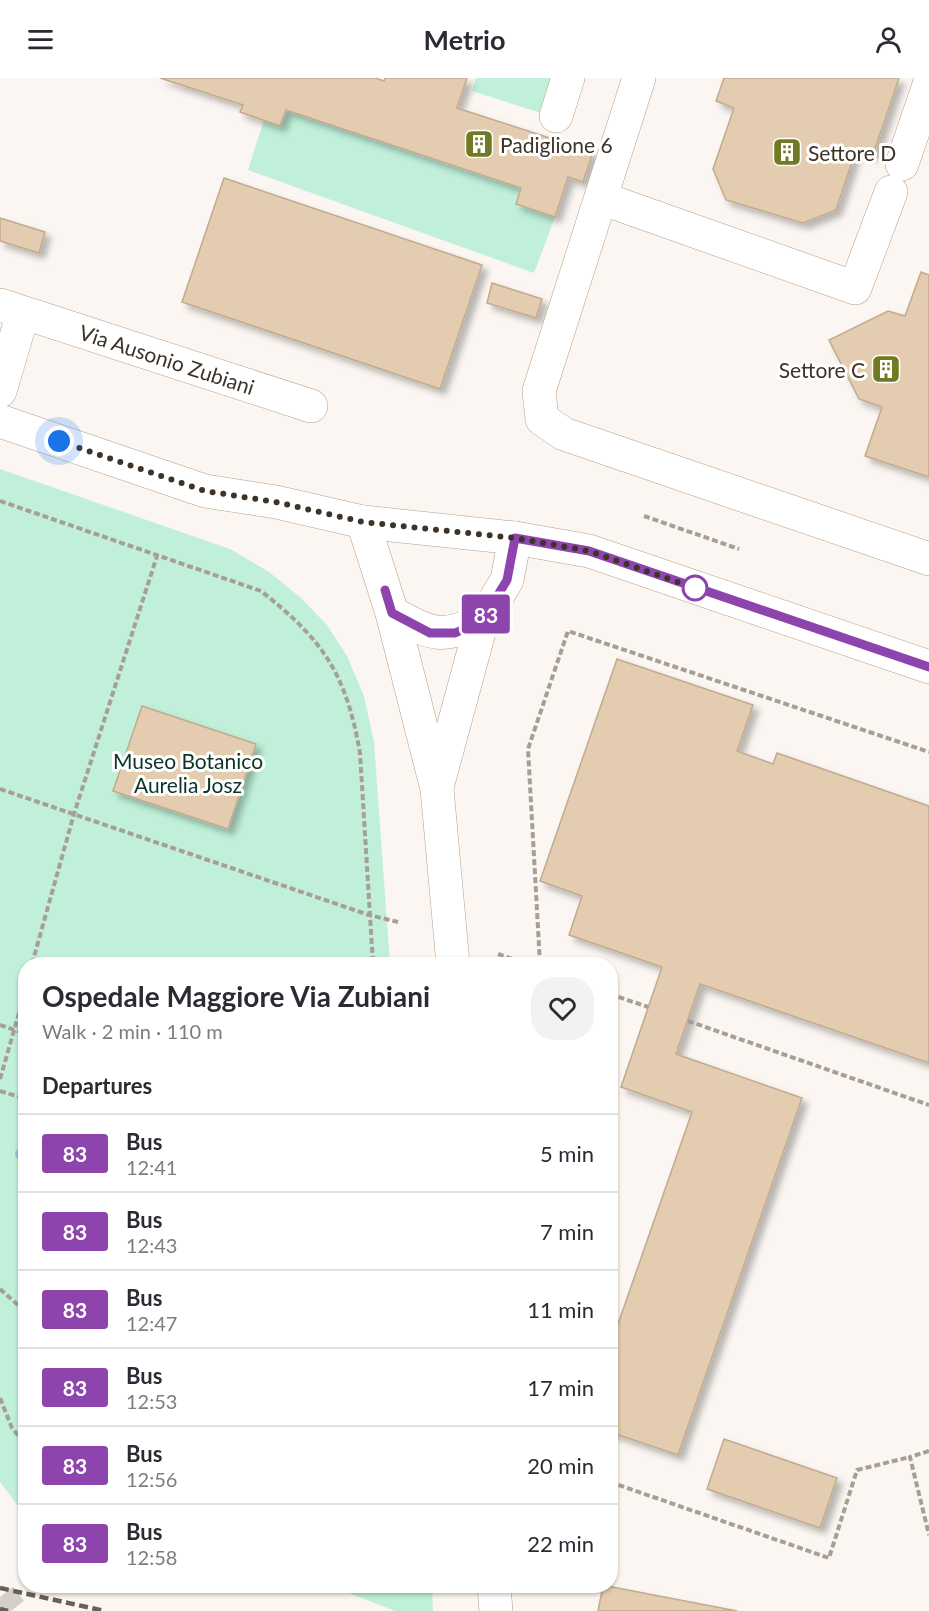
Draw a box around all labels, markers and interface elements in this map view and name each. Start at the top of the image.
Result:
icon: menu [24,23,57,56]
text: Metrio [424,23,505,56]
icon: person [872,23,905,56]
building icon: Padiglione 6 [463,128,495,160]
place label: Padiglione 6 [500,132,613,157]
building icon: Settore D [771,136,803,168]
place label: Settore D [808,140,896,165]
street label: Via Ausonio Zubiani [76,319,258,399]
building icon: Settore C [870,353,902,385]
place label: Settore C [779,357,865,382]
your location [44,426,74,456]
unlabelled marker [682,575,708,601]
line badge: 83 [459,594,513,634]
text: 83 [474,602,498,627]
park label: Museo Botanico Aurelia Josz [113,748,263,797]
button: heart [531,977,594,1040]
text: Ospedale Maggiore Via Zubiani [42,979,430,1013]
text: Walk · 2 min · 110 m [42,1019,223,1043]
text: Departures [42,1072,152,1099]
text: Bus [126,1128,162,1155]
text: 5 min [540,1140,594,1167]
text: 83 [63,1141,87,1166]
text: 12:41 [126,1155,177,1179]
text: Bus [126,1206,162,1233]
text: 7 min [540,1218,594,1245]
text: 83 [63,1219,87,1244]
text: 12:43 [126,1233,177,1257]
text: Bus [126,1284,162,1311]
text: 11 min [527,1296,594,1323]
text: 83 [63,1297,87,1322]
text: 12:47 [126,1311,177,1335]
text: Bus [126,1362,162,1389]
text: 17 min [527,1374,594,1401]
text: 83 [63,1375,87,1400]
text: 12:53 [126,1389,177,1413]
text: Bus [126,1440,162,1467]
text: 20 min [527,1452,594,1479]
text: 83 [63,1453,87,1478]
text: 12:56 [126,1467,177,1491]
text: Bus [126,1518,162,1545]
text: 22 min [527,1530,594,1557]
text: 83 [63,1531,87,1556]
text: 12:58 [126,1545,177,1569]

